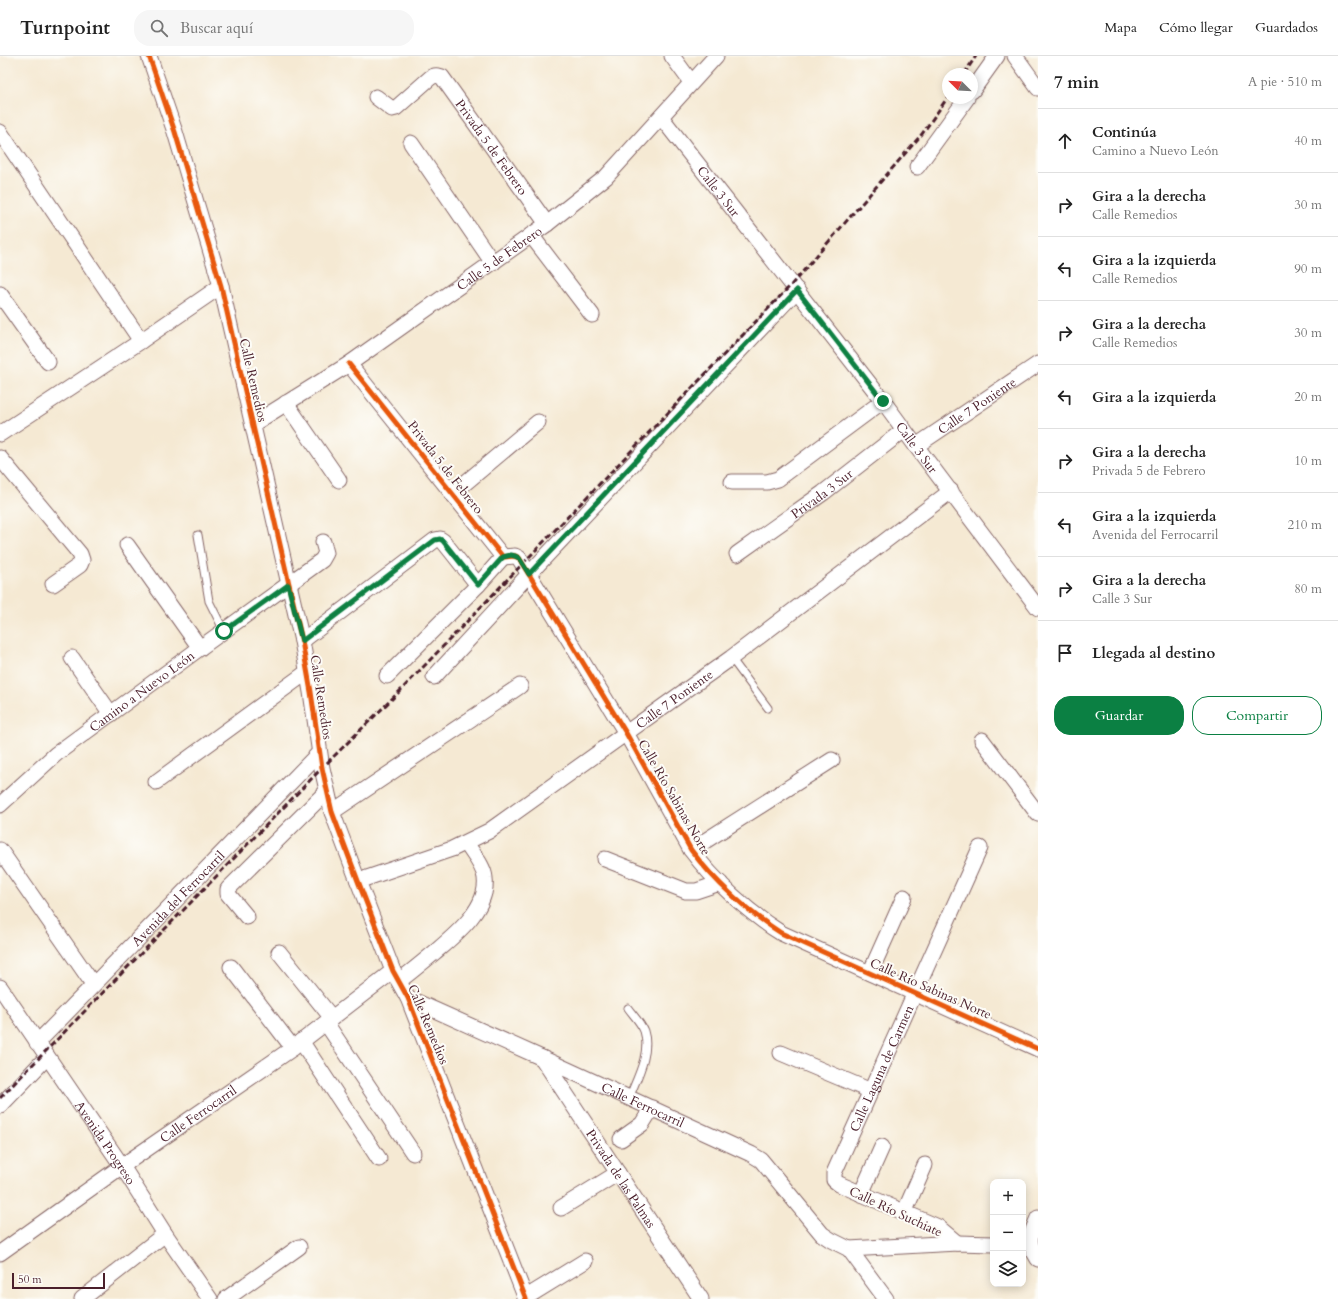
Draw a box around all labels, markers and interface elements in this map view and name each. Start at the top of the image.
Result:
search box [134,10,414,46]
text: Turnpoint [20,15,110,41]
icon: search [148,17,170,39]
text: Buscar aquí [180,18,253,38]
text: Mapa [1104,18,1137,37]
text: Cómo llegar [1159,18,1233,37]
text: Guardados [1255,18,1318,37]
north arrow [942,68,978,104]
text: 7 min [1054,71,1099,94]
text: A pie · 510 m [1248,73,1322,91]
street label: Privada 5 de Febrero [451,96,531,199]
text: Continúa [1092,122,1157,142]
icon: ahead [1054,130,1076,152]
text: 40 m [1294,132,1322,150]
text: Camino a Nuevo León [1092,142,1219,160]
street label: Calle 3 Sur [692,162,744,221]
text: Gira a la derecha [1092,186,1206,206]
icon: right [1054,194,1076,216]
text: 30 m [1294,196,1322,214]
text: Calle Remedios [1092,206,1177,224]
street label: Calle 5 de Febrero [453,222,546,295]
text: Gira a la izquierda [1092,250,1216,270]
icon: left [1054,258,1076,280]
text: 90 m [1294,260,1322,278]
text: Calle Remedios [1092,270,1177,288]
text: Gira a la derecha [1092,314,1206,334]
icon: right [1054,322,1076,344]
text: 30 m [1294,324,1322,342]
text: Calle Remedios [1092,334,1177,352]
street label: Calle Remedios [235,337,271,424]
street label: Calle 7 Poniente [934,373,1020,439]
icon: left [1054,386,1076,408]
text: Gira a la izquierda [1092,387,1216,407]
text: 20 m [1294,388,1322,406]
route end [874,392,892,410]
street label: Privada 5 de Febrero [403,417,487,518]
street label: Calle 3 Sur [891,418,942,478]
text: Gira a la derecha [1092,442,1206,462]
icon: right [1054,450,1076,472]
text: 10 m [1294,452,1322,470]
text: Privada 5 de Febrero [1092,462,1205,480]
street label: Privada 3 Sur [787,465,857,523]
text: Gira a la izquierda [1092,506,1216,526]
icon: left [1054,514,1076,536]
text: 210 m [1288,516,1322,534]
text: Avenida del Ferrocarril [1092,526,1218,544]
text: Gira a la derecha [1092,570,1206,590]
icon: right [1054,578,1076,600]
text: 80 m [1294,580,1322,598]
text: Calle 3 Sur [1092,590,1152,608]
route start [215,622,233,640]
icon: arrive [1054,642,1076,664]
text: Llegada al destino [1092,643,1215,663]
street label: Camino a Nuevo León [86,647,199,737]
street label: Calle Remedios [305,654,337,741]
street label: Calle 7 Poniente [633,666,717,733]
button: Guardar [1054,696,1184,735]
button: Compartir [1192,696,1322,735]
street label: Calle Río Sabinas Norte [634,736,715,859]
street label: Avenida del Ferrocarril [128,847,230,950]
street label: Calle Río Sabinas Norte [867,954,994,1024]
street label: Calle Remedios [403,982,453,1067]
street label: Calle Laguna de Carmen [846,1002,918,1135]
street label: Calle Ferrocarril [598,1078,688,1132]
street label: Calle Ferrocarril [156,1081,241,1147]
street label: Avenida Progreso [70,1098,140,1188]
street label: Privada de las Palmas [581,1126,660,1232]
map controls [990,1179,1026,1287]
button: + [990,1179,1026,1215]
street label: Calle Río Suchiate [846,1182,945,1241]
button: − [990,1215,1026,1251]
button: layers [990,1251,1026,1287]
scale bar [12,1271,105,1290]
text: 50 m [18,1272,42,1287]

